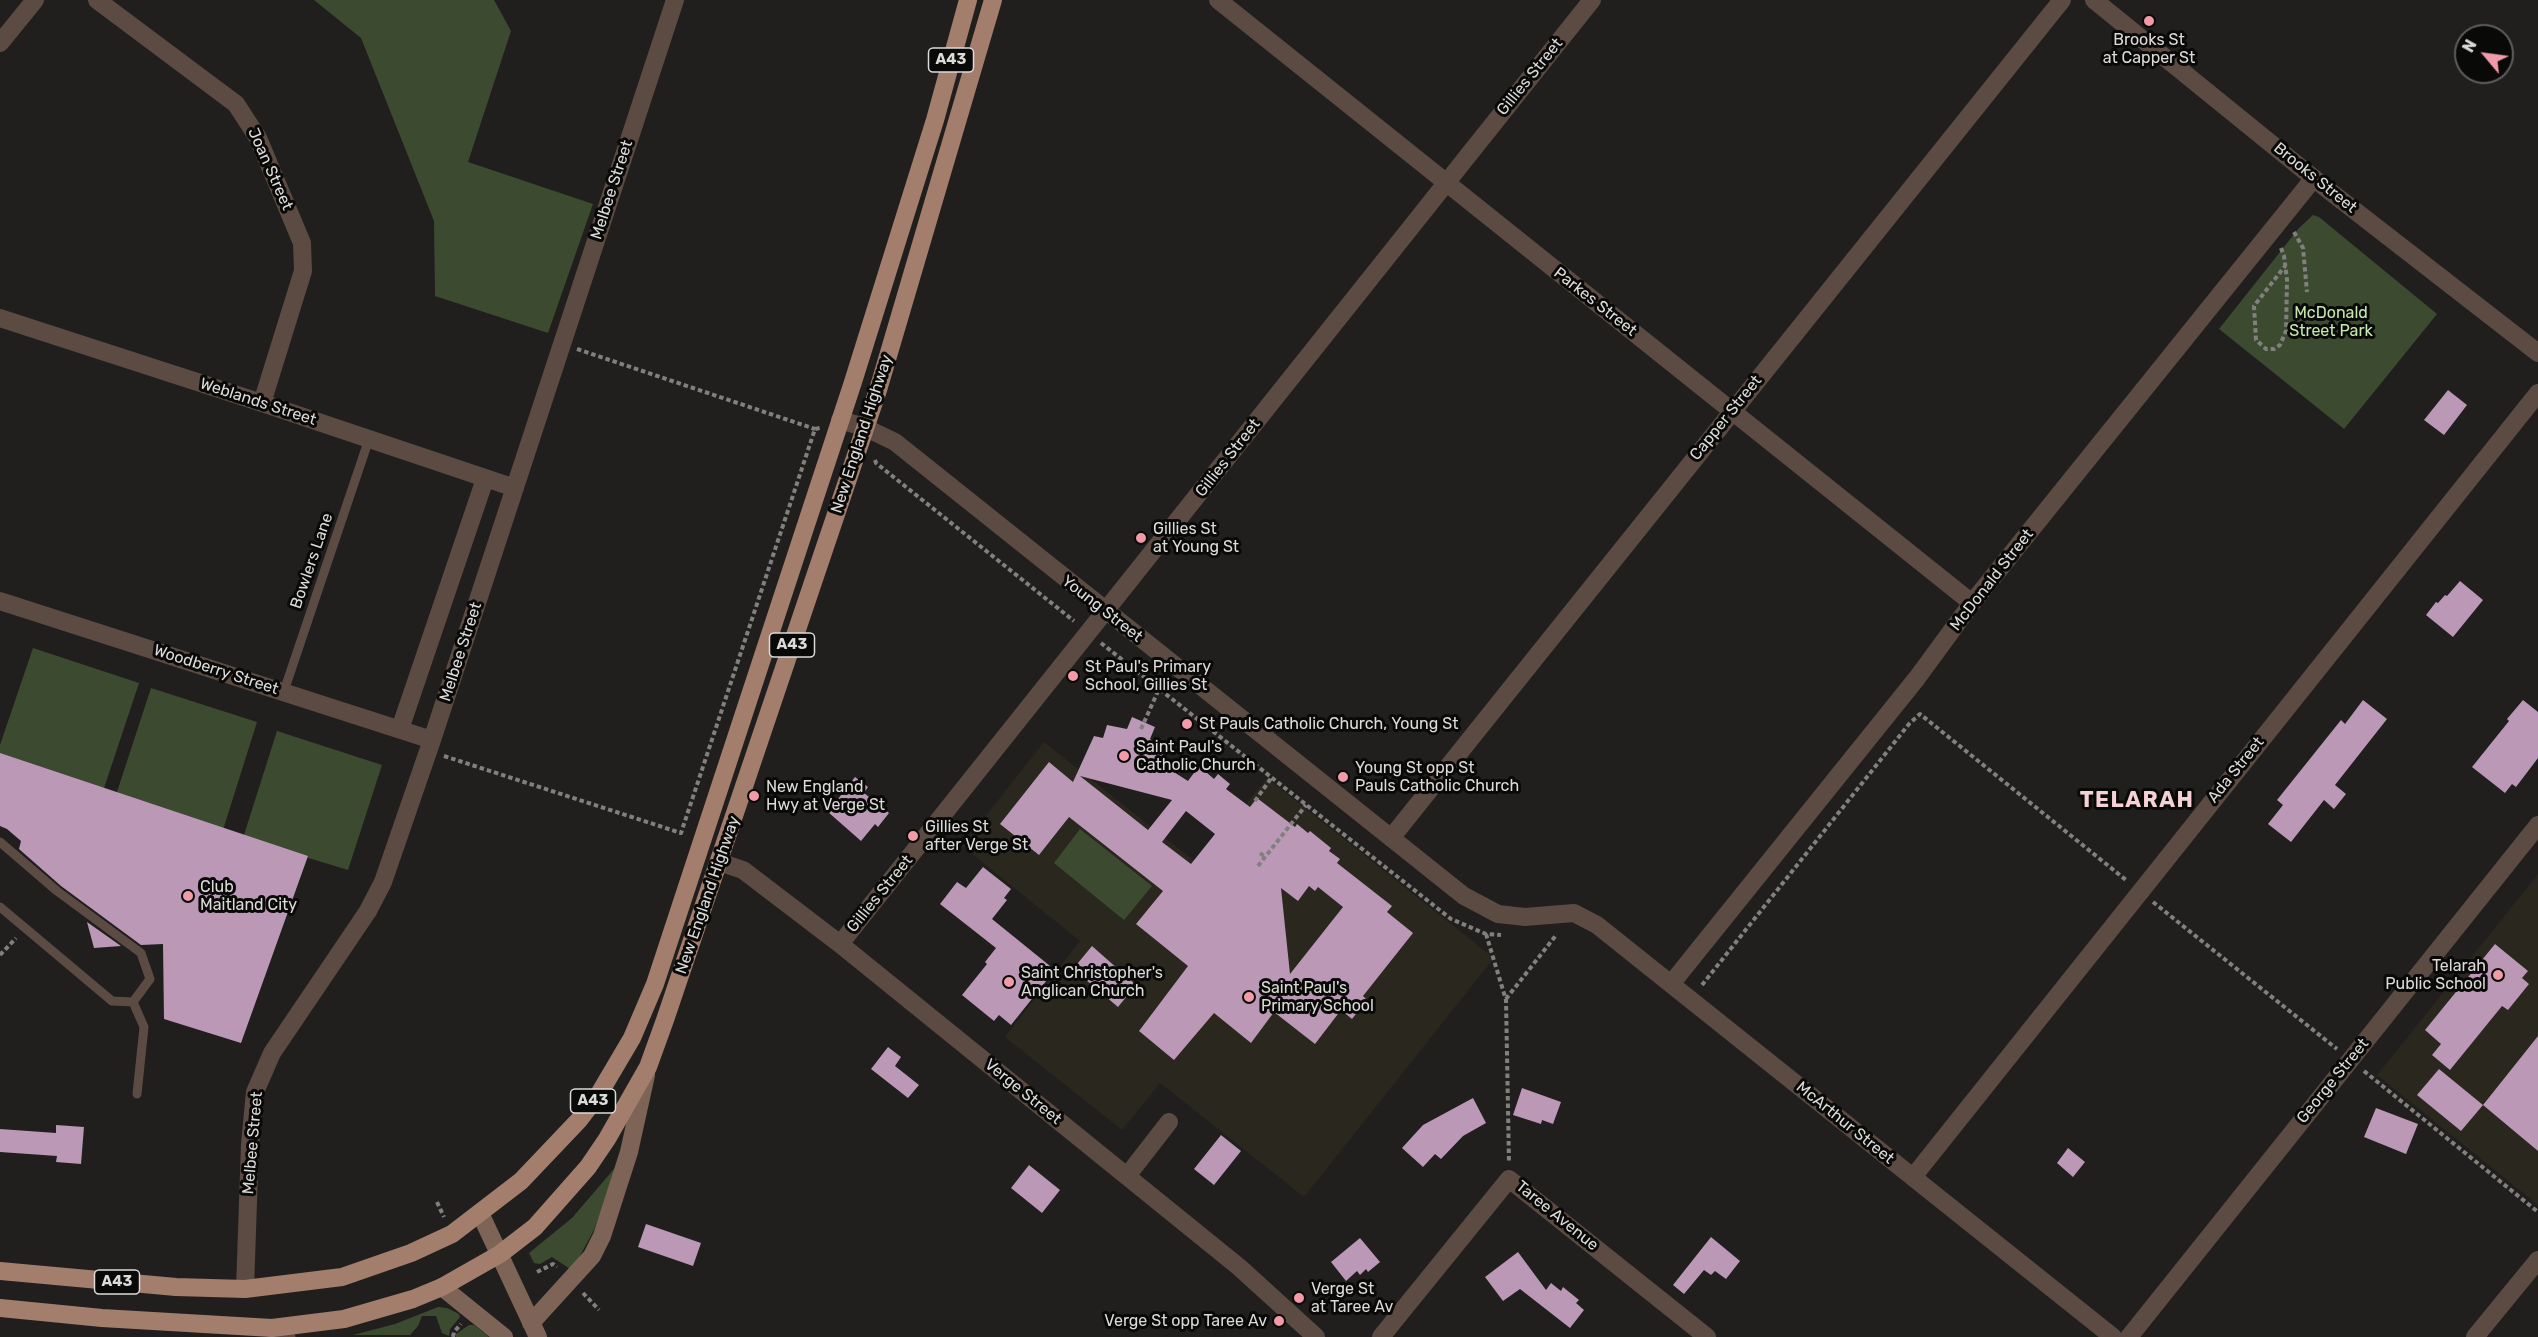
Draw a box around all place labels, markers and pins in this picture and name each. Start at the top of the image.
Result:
marker: Brooks St at Capper St [2142,14,2156,28]
place label: Brooks St at Capper St [2103,30,2195,68]
place label: Gillies St at Young St [1153,519,1239,557]
marker: Gillies St at Young St [1134,531,1148,545]
place label: St Paul's Primary School, Gillies St [1085,657,1211,695]
marker: St Paul's Primary School, Gillies St [1066,669,1080,683]
place label: St Pauls Catholic Church, Young St [1199,714,1458,734]
marker: St Pauls Catholic Church, Young St [1180,717,1194,731]
place label: Saint Paul's Catholic Church [1136,737,1256,775]
marker: Saint Paul's Catholic Church [1117,749,1131,763]
place label: Young St opp St Pauls Catholic Church [1355,758,1519,796]
marker: Young St opp St Pauls Catholic Church [1336,770,1350,784]
place label: New England Hwy at Verge St [766,777,885,815]
marker: New England Hwy at Verge St [747,789,761,803]
place label: Gillies St after Verge St [925,817,1028,855]
marker: Gillies St after Verge St [906,829,920,843]
place label: Club Maitland City [200,877,297,915]
marker: Club Maitland City [181,889,195,903]
place label: Telarah Public School [2385,956,2486,994]
place label: Saint Christopher's Anglican Church [1021,963,1163,1001]
marker: Telarah Public School [2491,968,2505,982]
marker: Saint Christopher's Anglican Church [1002,975,1016,989]
place label: Saint Paul's Primary School [1261,978,1374,1016]
marker: Saint Paul's Primary School [1242,990,1256,1004]
place label: Verge St at Taree Av [1311,1279,1393,1317]
marker: Verge St at Taree Av [1292,1291,1306,1305]
place label: Verge St opp Taree Av [1104,1311,1267,1331]
marker: Verge St opp Taree Av [1272,1314,1286,1328]

